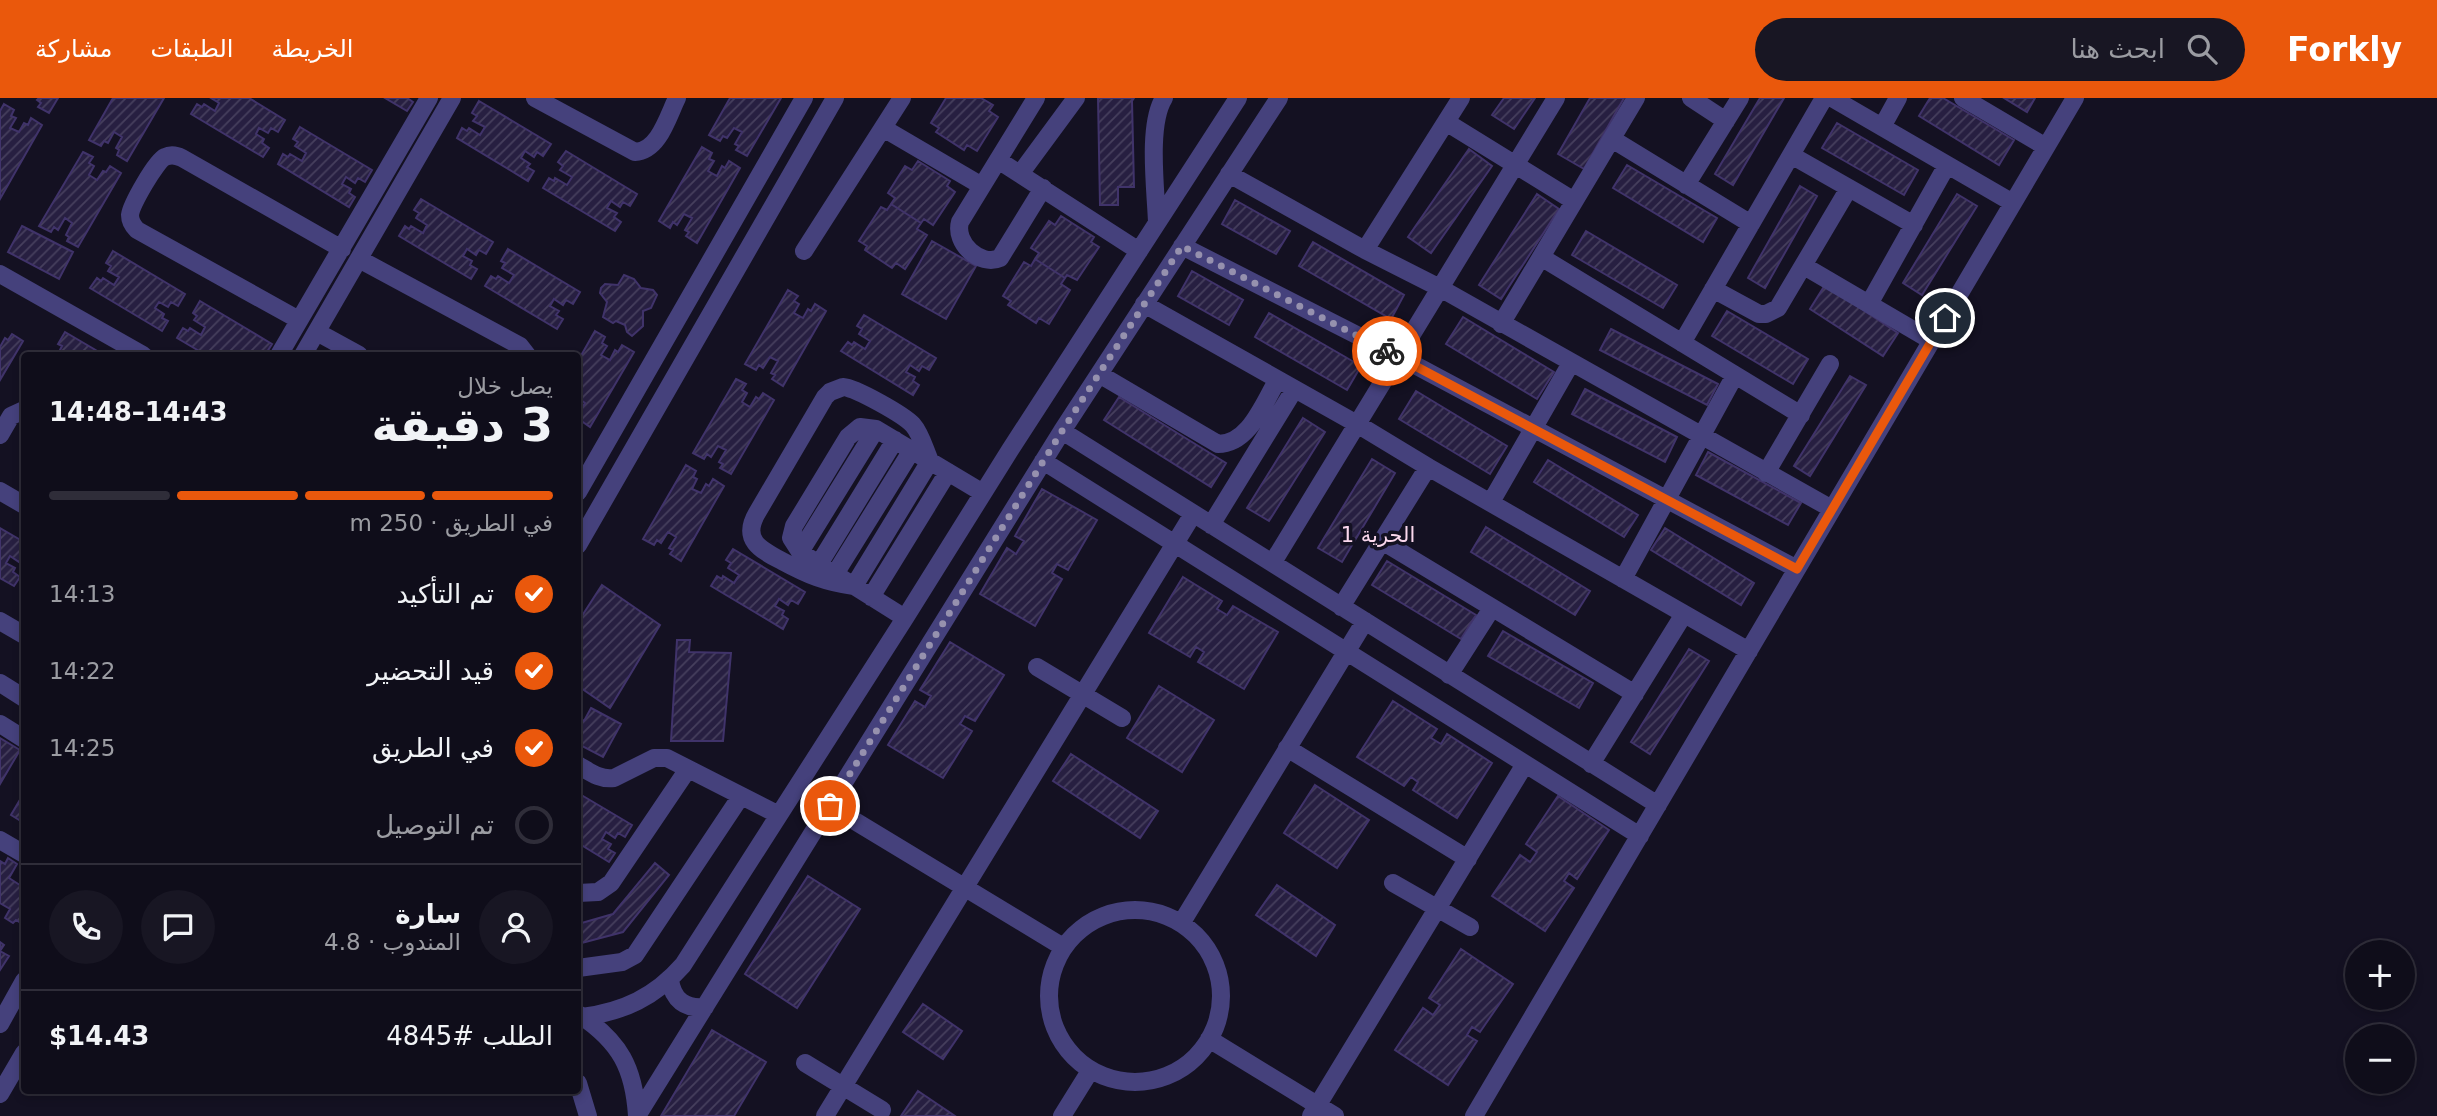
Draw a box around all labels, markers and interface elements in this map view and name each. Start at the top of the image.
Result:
search box [1755,18,2245,81]
icon: search [2183,30,2221,68]
text: Forkly [2287,30,2402,69]
text: ابحث هنا [2071,34,2165,64]
text: مشاركة [35,35,112,63]
text: الطبقات [150,35,233,63]
text: الخريطة [271,35,353,63]
pin [1915,288,1975,348]
icon: home [1926,299,1964,337]
courier [1352,316,1422,386]
icon: bike [1368,332,1406,370]
text: يصل خلال [457,373,553,399]
text: 14:43–14:48 [49,397,228,427]
text: 3 دقيقة [371,398,553,452]
text: في الطريق · 250 m [349,510,553,536]
district label: الحرية 1 [1341,523,1415,547]
icon: check [515,575,553,613]
text: تم التأكيد [396,579,494,609]
text: 14:13 [49,581,115,607]
icon: check [515,652,553,690]
text: قيد التحضير [367,656,494,686]
text: 14:22 [49,658,115,684]
icon: check [515,729,553,767]
text: في الطريق [372,733,494,763]
text: 14:25 [49,735,115,761]
pin [800,776,860,836]
icon: bag [811,787,849,825]
text: تم التوصيل [375,810,494,840]
button: phone [49,890,123,964]
button: chat [141,890,215,964]
button: person [479,890,553,964]
text: سارة [395,899,461,929]
text: المندوب · 4.8 [324,929,461,955]
map controls [2345,940,2415,1094]
button: + [2345,940,2415,1010]
text: $14.43 [49,1021,149,1051]
text: الطلب #4845 [386,1021,553,1051]
button: − [2345,1024,2415,1094]

